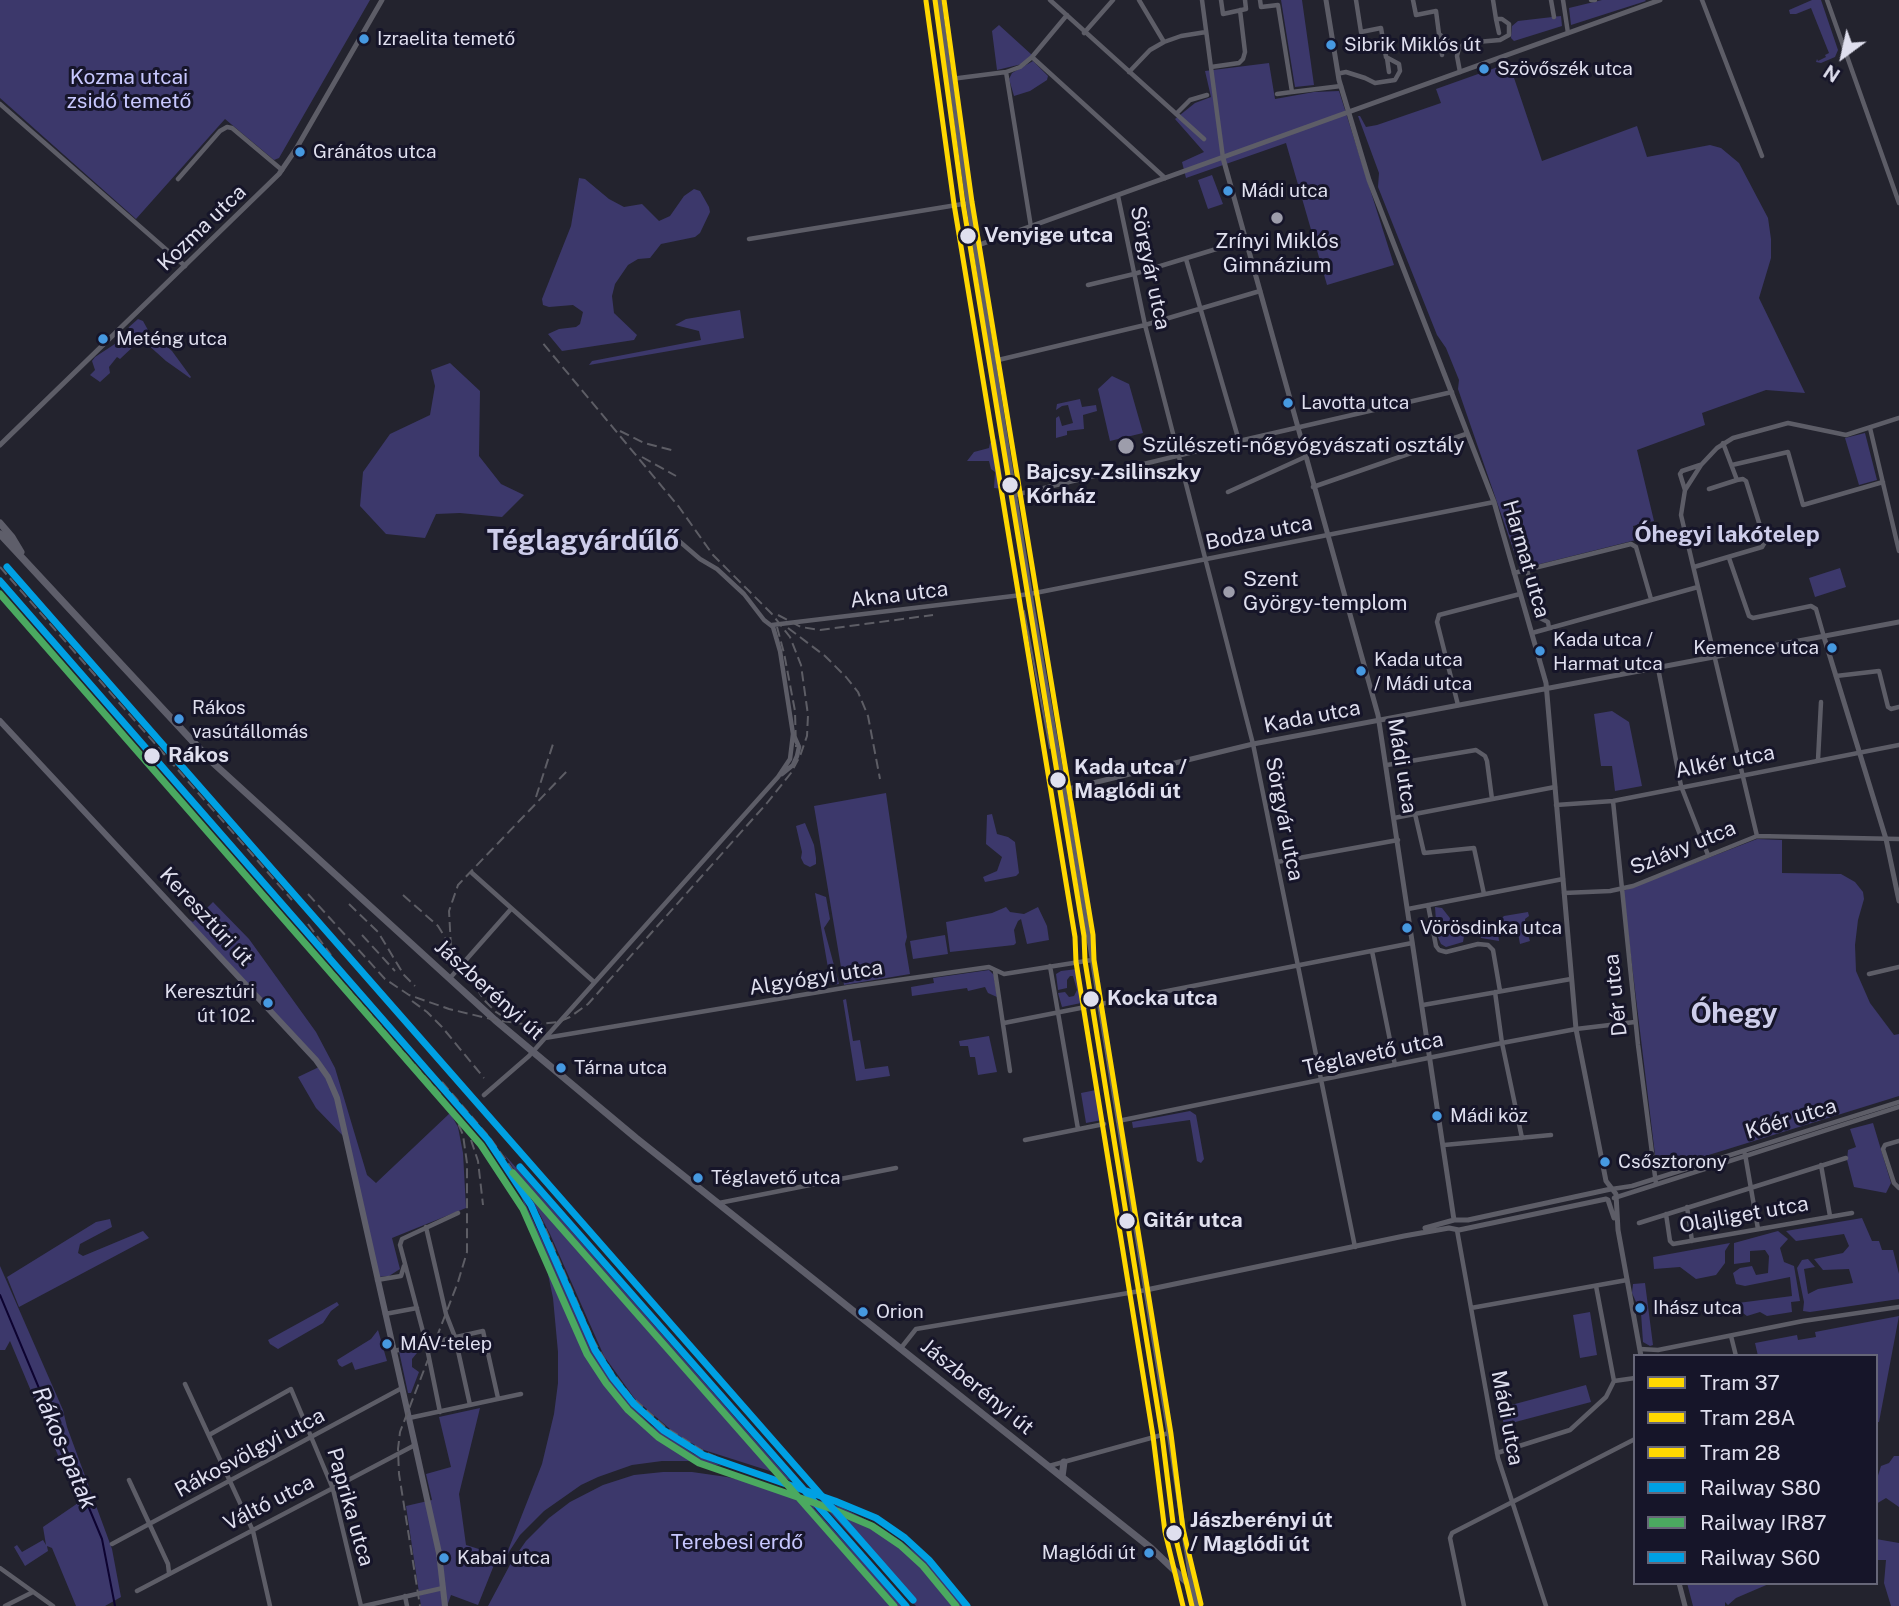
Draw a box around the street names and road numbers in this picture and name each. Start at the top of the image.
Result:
street label: Kozma utca [153,180,251,276]
street label: Sörgyár utca [1125,204,1175,332]
street label: Harmat utca [1497,497,1555,621]
street label: Bodza utca [1203,510,1315,556]
street label: Akna utca [849,576,949,614]
street label: Kada utca [1262,695,1362,739]
street label: Mádi utca [1382,717,1422,815]
street label: Alkér utca [1673,740,1777,784]
street label: Sörgyár utca [1260,755,1308,883]
street label: Szlávy utca [1627,815,1739,881]
street label: Keresztúri út [154,863,258,971]
street label: Jászberényi út [429,934,549,1046]
street label: Dér utca [1599,953,1633,1037]
street label: Algyógyi utca [747,955,885,1001]
street label: Téglavető utca [1300,1027,1446,1081]
street label: Kőér utca [1742,1093,1840,1145]
street label: Olajliget utca [1678,1191,1810,1239]
street label: Jászberényi út [915,1334,1039,1440]
street label: Mádi utca [1485,1368,1529,1468]
street label: Rákosvölgyi utca [171,1403,329,1503]
street label: Paprika utca [321,1445,379,1569]
street label: Váltó utca [220,1469,318,1537]

